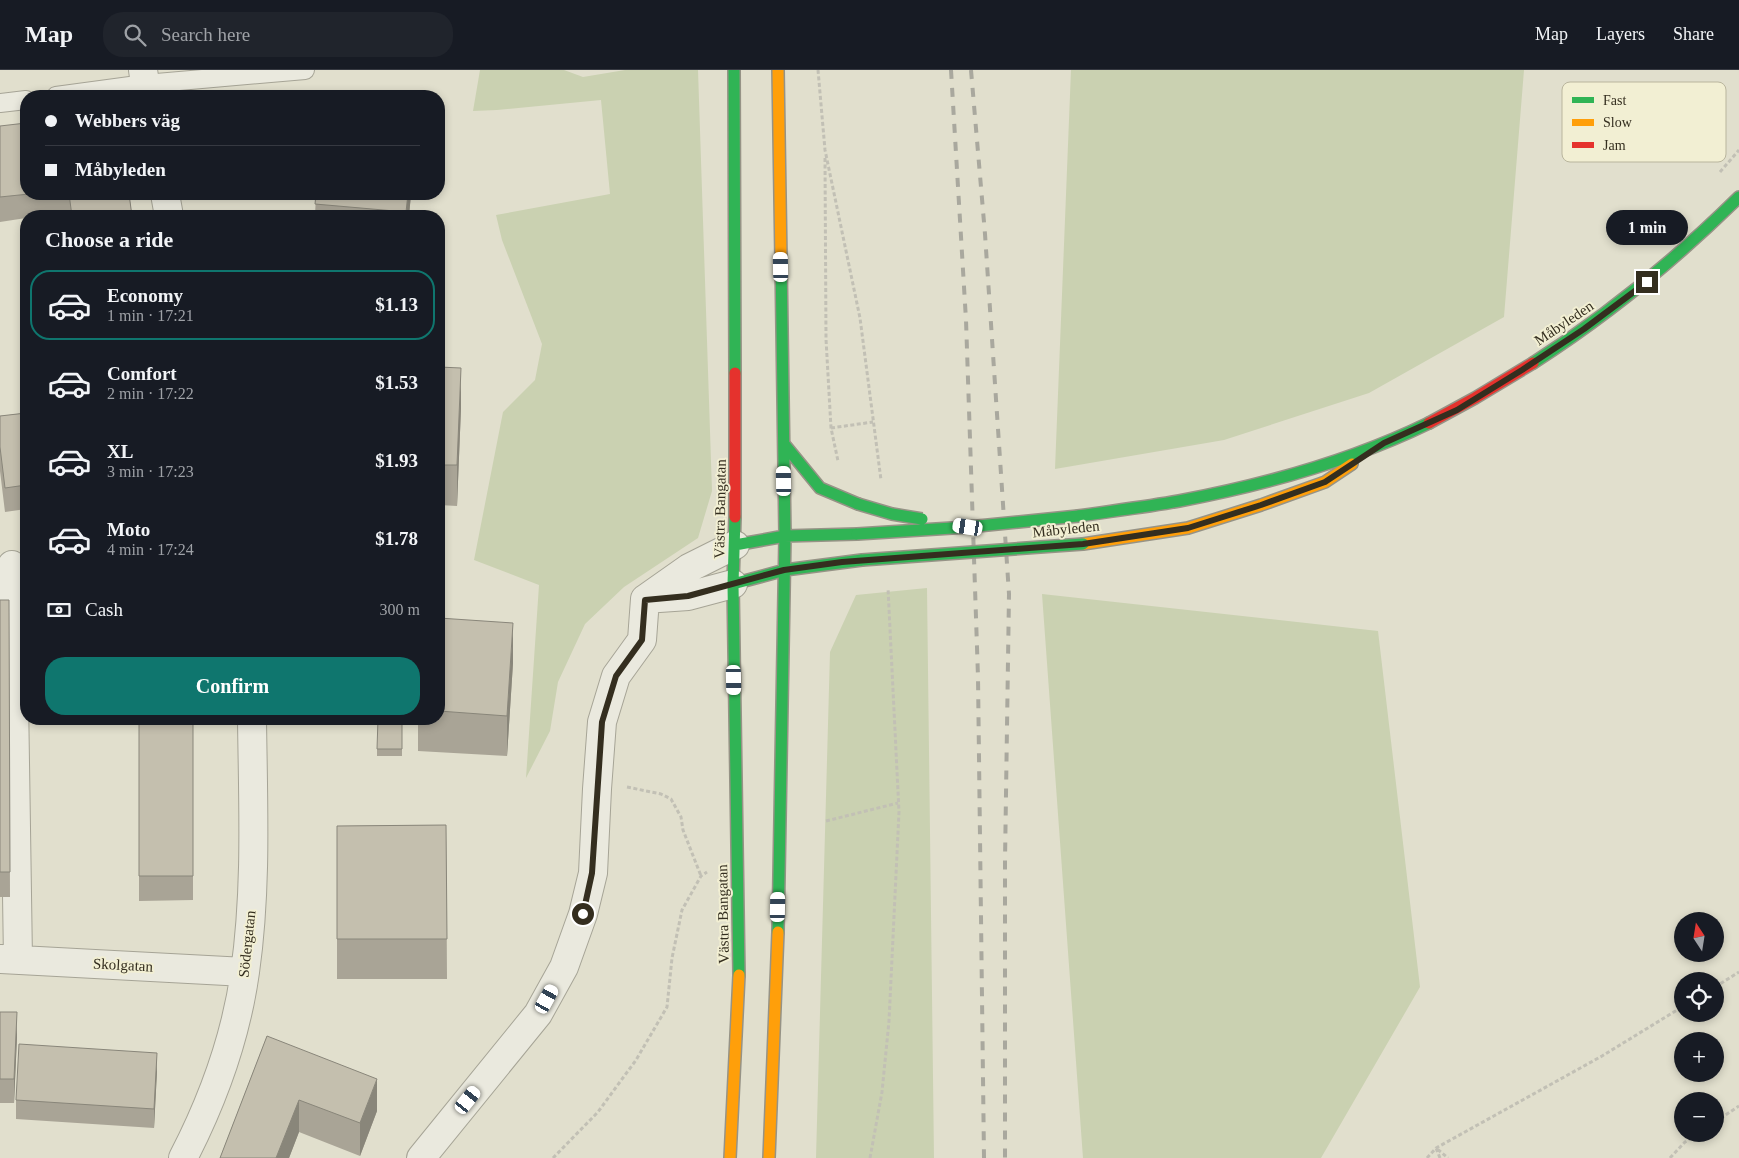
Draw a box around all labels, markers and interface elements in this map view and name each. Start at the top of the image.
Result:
search box [103,12,453,57]
text: Map [25,21,73,47]
icon: search [121,21,149,49]
text: Search here [161,24,250,45]
text: Map [1535,24,1568,44]
text: Layers [1596,24,1645,44]
text: Share [1673,24,1714,44]
legend [1562,82,1726,162]
text: Fast [1603,93,1626,108]
text: Webbers väg [75,110,180,131]
text: Slow [1603,115,1633,130]
text: Jam [1603,138,1626,153]
text: Måbyleden [75,159,166,180]
callout: 1 min [1606,210,1688,244]
text: 1 min [1628,219,1666,236]
text: Choose a ride [45,227,173,252]
car [773,252,788,282]
route end [1636,271,1658,293]
icon: car [47,283,92,328]
text: Economy [107,285,183,306]
text: $1.13 [375,294,418,315]
street label: Måbyleden [1532,297,1597,349]
text: 1 min · 17:21 [107,307,194,324]
icon: car [47,361,92,406]
text: Comfort [107,363,177,384]
text: $1.53 [375,372,418,393]
text: 2 min · 17:22 [107,385,194,402]
icon: car [47,439,92,484]
text: XL [107,441,133,462]
text: $1.93 [375,450,418,471]
street label: Västra Bangatan [711,459,729,559]
text: 3 min · 17:23 [107,463,194,480]
car [776,466,791,496]
icon: car [47,517,92,562]
car [952,517,983,537]
street label: Måbyleden [1032,517,1101,540]
text: Moto [107,519,150,540]
text: $1.78 [375,528,418,549]
text: 4 min · 17:24 [107,541,194,558]
icon: cash [45,596,73,624]
text: Cash [85,599,123,620]
text: 300 m [380,601,420,618]
button: Confirm [45,657,420,715]
car [726,665,741,695]
street label: Västra Bangatan [714,864,732,964]
car [770,892,785,922]
route start [572,903,594,925]
street label: Södergatan [236,909,259,978]
north arrow [1674,912,1724,962]
map controls [1674,912,1724,1142]
street label: Skolgatan [93,955,154,975]
button: locate [1674,972,1724,1022]
car [533,982,560,1016]
button: + [1674,1032,1724,1082]
car [452,1084,483,1116]
button: − [1674,1092,1724,1142]

